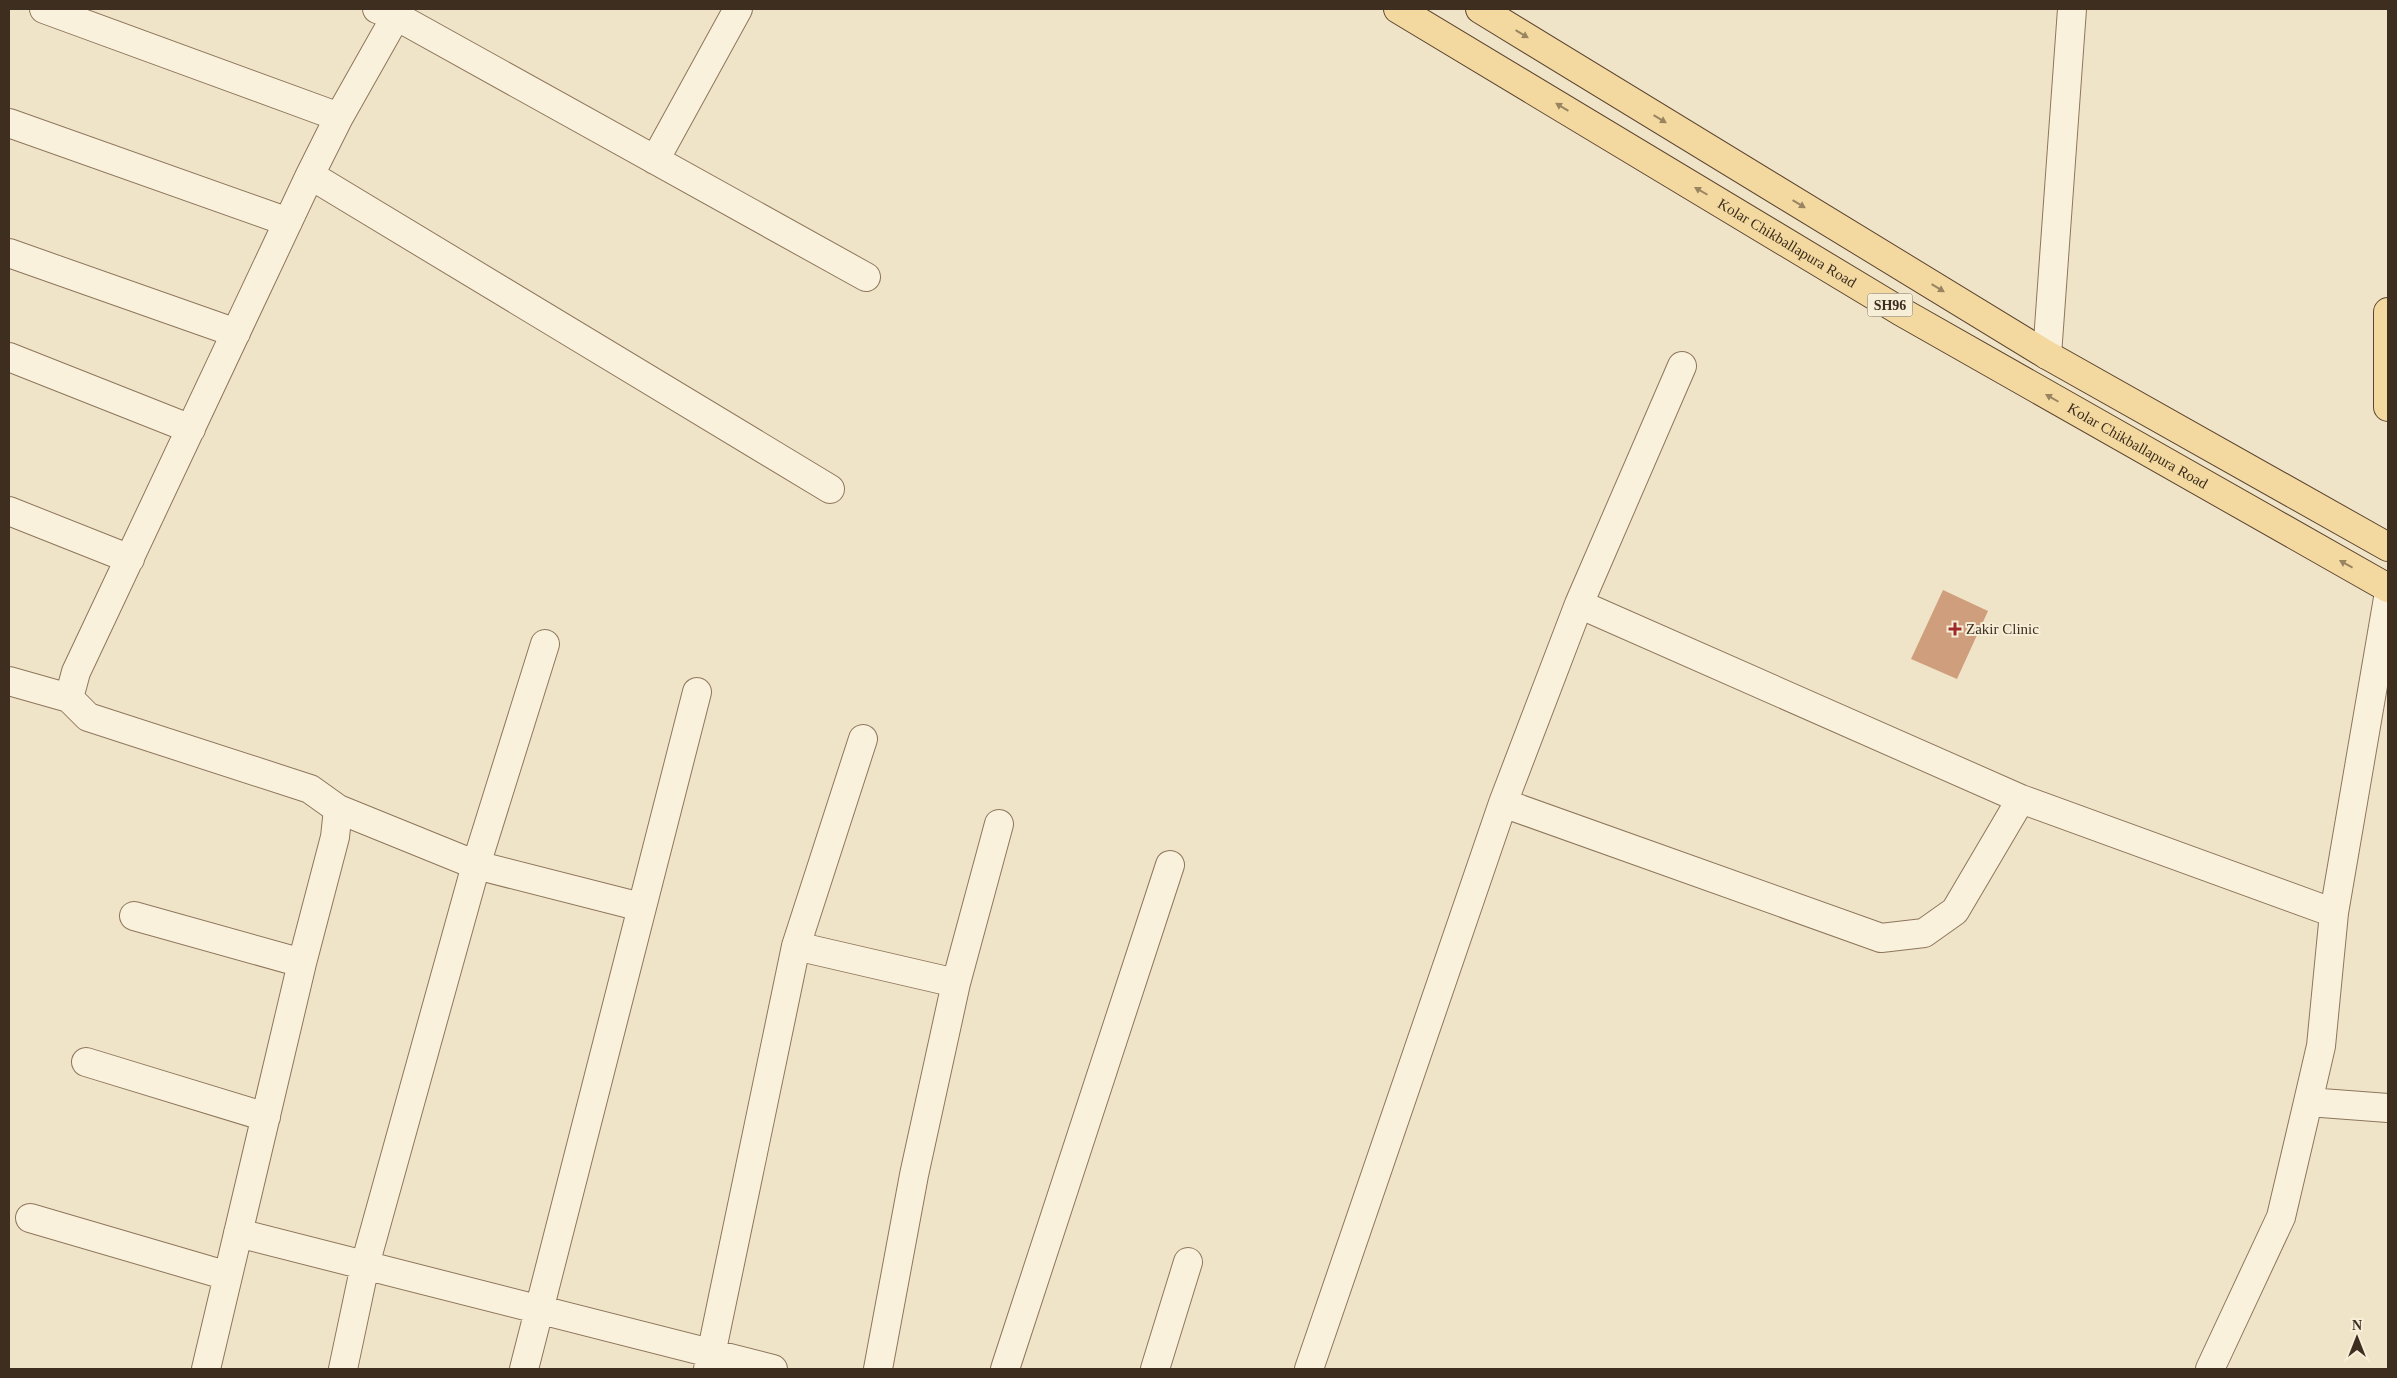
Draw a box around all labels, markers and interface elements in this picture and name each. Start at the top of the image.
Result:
one-way arrow [1515,30,1528,39]
one-way arrow [1555,103,1568,112]
one-way arrow [1654,114,1667,123]
one-way arrow [1693,187,1708,195]
street label: Kolar Chikballapura Road [1715,195,1859,291]
one-way arrow [1792,199,1805,208]
one-way arrow [1931,284,1944,293]
road number: SH96 [1868,294,1912,316]
one-way arrow [2045,394,2058,403]
street label: Kolar Chikballapura Road [2065,400,2211,492]
one-way arrow [2338,560,2353,568]
place label: Zakir Clinic [1966,621,2039,637]
marker: Zakir Clinic [1948,622,1962,636]
north arrow [2332,1313,2382,1363]
text: N [2352,1318,2362,1333]

